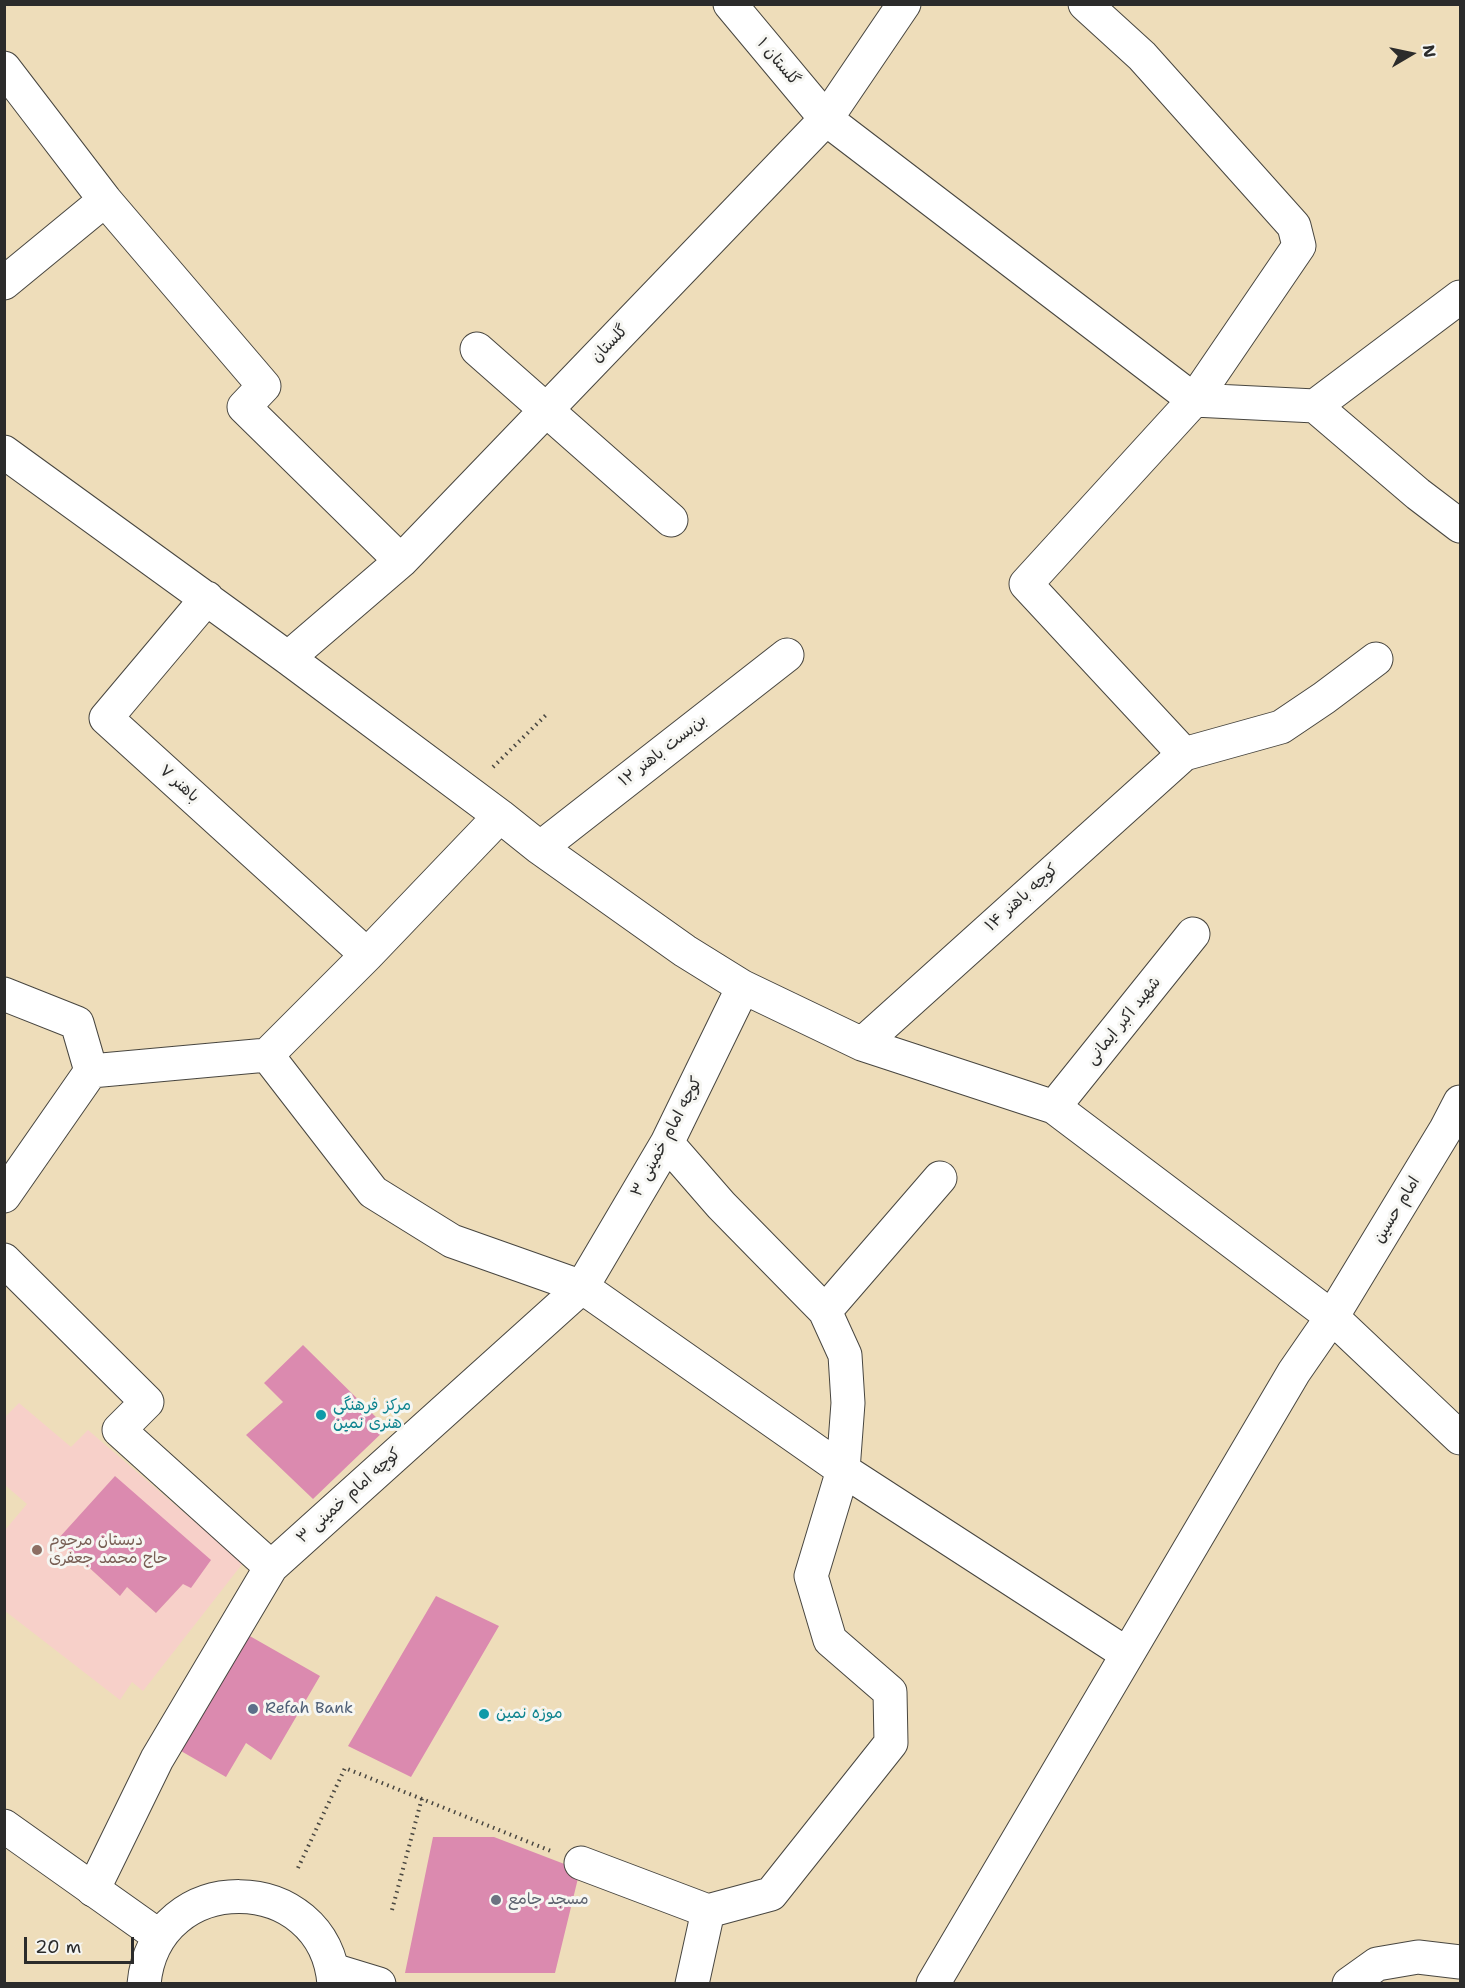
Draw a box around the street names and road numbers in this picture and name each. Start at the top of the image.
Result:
street label: گلستان ۱ [753,34,803,90]
street label: گلستان [588,321,632,367]
street label: بن‌بست باهنر ۱۲ [615,711,711,791]
street label: باهنر ۷ [155,761,203,807]
street label: کوچه باهنر ۱۴ [982,860,1062,936]
street label: شهید اکبر ایمانی [1083,973,1165,1069]
street label: کوچه امام خمینی ۳ [627,1074,707,1200]
street label: امام حسین [1370,1173,1424,1247]
street label: کوچه امام خمینی ۳ [293,1444,405,1548]

